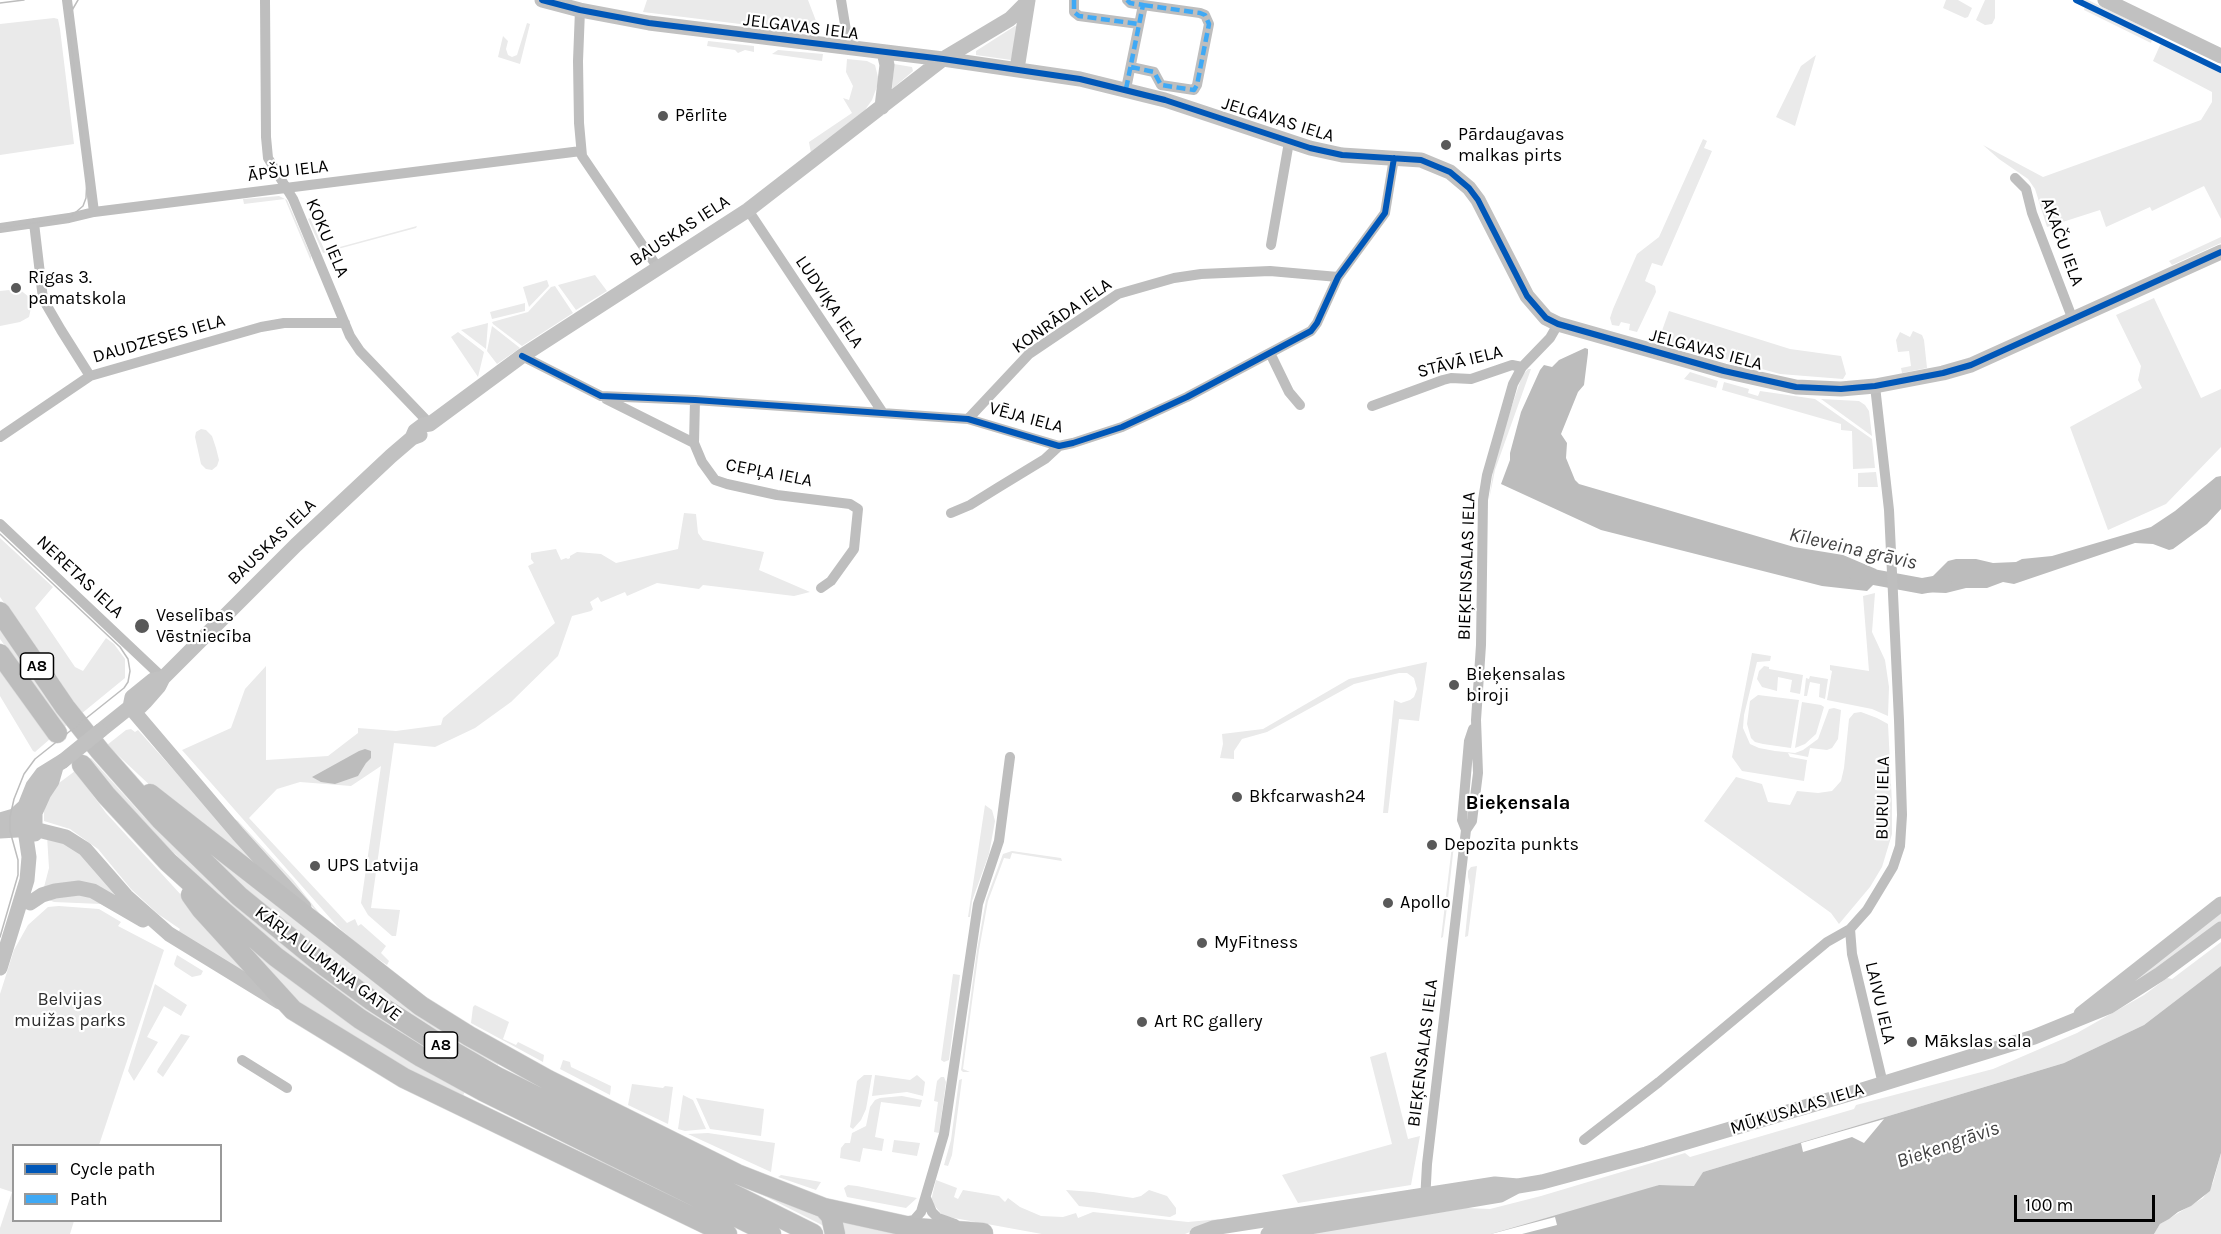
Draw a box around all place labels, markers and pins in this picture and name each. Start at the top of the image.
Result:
place label: Pērlīte [675,105,727,127]
marker: Pērlīte [656,109,670,123]
place label: Pārdaugavas malkas pirts [1458,124,1564,166]
marker: Pārdaugavas malkas pirts [1439,138,1453,152]
place label: Rīgas 3. pamatskola [28,267,126,310]
marker: Rīgas 3. pamatskola [9,281,23,295]
place label: Veselības Vēstniecība [156,605,252,648]
marker: Veselības Vēstniecība [133,617,151,635]
place label: Bieķensalas biroji [1466,664,1566,706]
marker: Bieķensalas biroji [1447,678,1461,692]
place label: Bkfcarwash24 [1249,786,1365,808]
marker: Bkfcarwash24 [1230,790,1244,804]
place label: Depozīta punkts [1444,834,1579,856]
marker: Depozīta punkts [1425,838,1439,852]
place label: UPS Latvija [327,855,419,877]
marker: UPS Latvija [308,859,322,873]
place label: Apollo [1400,892,1451,914]
marker: Apollo [1381,896,1395,910]
place label: MyFitness [1214,932,1298,954]
marker: MyFitness [1195,936,1209,950]
place label: Art RC gallery [1154,1011,1263,1033]
marker: Art RC gallery [1135,1015,1149,1029]
place label: Mākslas sala [1924,1031,2032,1053]
marker: Mākslas sala [1905,1035,1919,1049]

